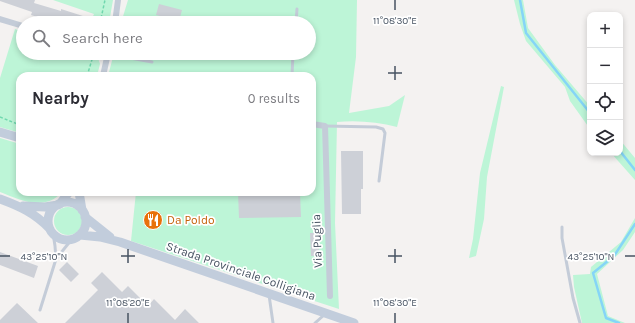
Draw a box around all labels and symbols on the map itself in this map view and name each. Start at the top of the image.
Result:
text: 11°08'30"E [373,15,417,27]
restaurant icon: Da Poldo [142,209,164,231]
place label: Da Poldo [167,213,215,227]
street label: Via Puglia [309,214,325,268]
street label: Strada Provinciale Colligiana [164,239,318,303]
text: 43°25'10"N [21,251,67,263]
text: 43°25'10"N [568,251,614,263]
text: 11°08'20"E [106,297,150,309]
text: 11°08'30"E [373,297,417,309]

